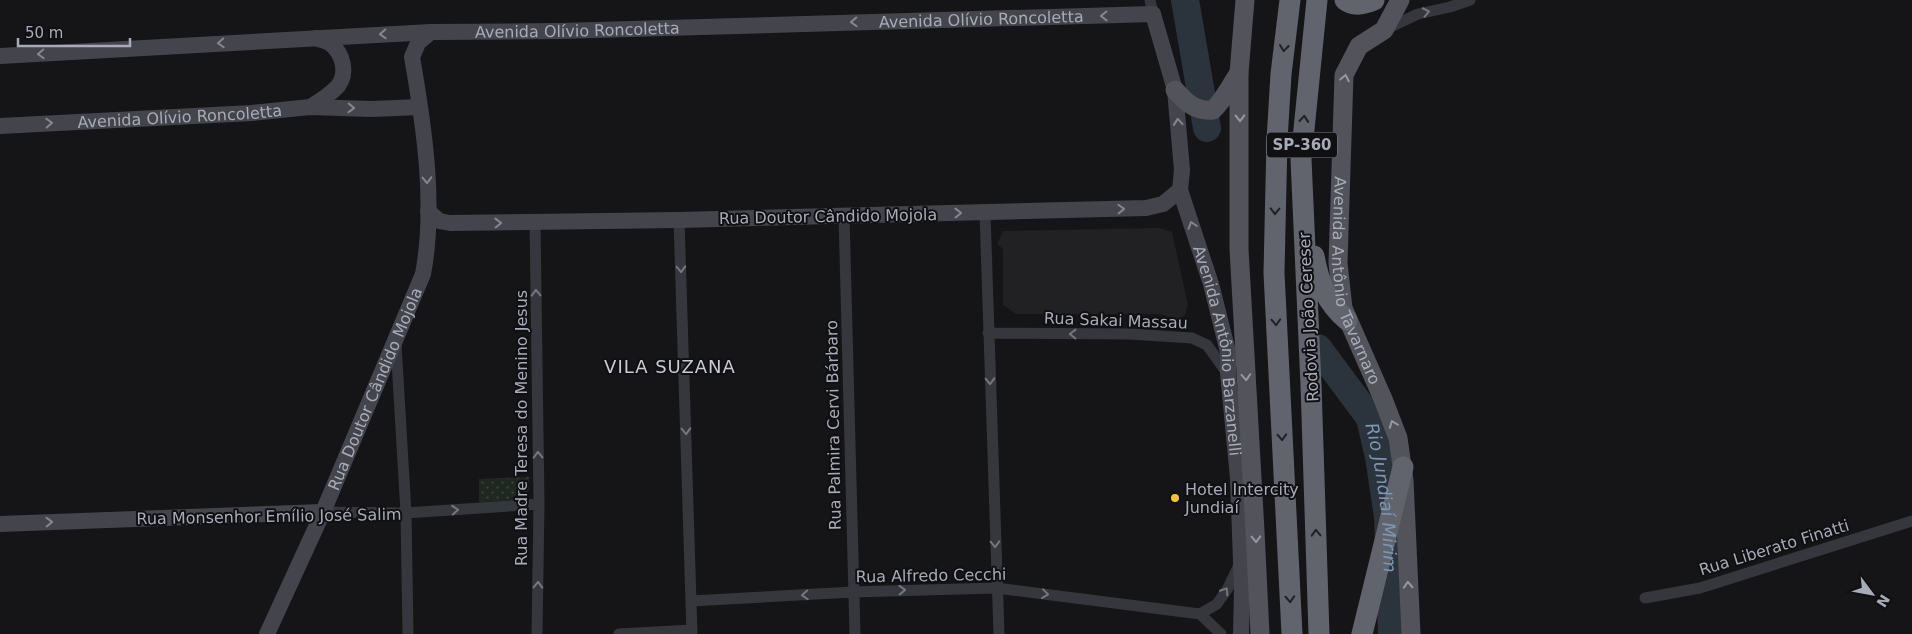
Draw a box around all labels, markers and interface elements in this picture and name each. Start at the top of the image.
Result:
street label: Avenida Olívio Roncoletta [878,7,1084,32]
one-way arrow [1422,7,1431,18]
one-way arrow [1100,10,1108,21]
scale bar [18,15,130,47]
one-way arrow [850,17,858,27]
street label: Avenida Olívio Roncoletta [475,19,680,42]
text: 50 m [25,24,63,42]
one-way arrow [379,29,387,40]
one-way arrow [216,38,224,49]
one-way arrow [1279,45,1290,53]
one-way arrow [37,48,45,59]
one-way arrow [1339,73,1350,82]
street label: Avenida Olívio Roncoletta [77,101,283,132]
one-way arrow [347,103,355,114]
one-way arrow [1235,115,1245,123]
one-way arrow [1298,115,1309,123]
one-way arrow [1172,117,1183,125]
one-way arrow [45,118,53,129]
road number: SP-360 [1267,132,1337,158]
street label: Avenida Antônio Tavarnaro [1328,176,1384,387]
one-way arrow [421,177,432,185]
one-way arrow [1117,203,1125,214]
street label: Rua Doutor Cândido Mojola [719,205,937,228]
one-way arrow [1270,207,1280,215]
one-way arrow [954,208,962,218]
one-way arrow [495,217,503,228]
one-way arrow [1187,221,1197,229]
street label: Rodovia João Cereser [1295,231,1322,402]
street label: Avenida Antônio Barzanelli [1189,243,1245,457]
one-way arrow [676,265,686,273]
street label: Rua Doutor Cândido Mojola [324,285,426,493]
one-way arrow [531,288,541,296]
street label: Rua Madre Teresa do Menino Jesus [512,290,531,566]
street label: Rua Sakai Massau [1044,308,1188,333]
one-way arrow [1271,318,1282,326]
street label: Rua Palmira Cervi Bárbaro [822,320,845,530]
one-way arrow [1068,329,1076,339]
district label: VILA SUZANA [604,356,736,377]
one-way arrow [1240,374,1251,382]
one-way arrow [984,378,995,386]
one-way arrow [1389,420,1399,429]
water label: Rio Jundiaí Mirim [1361,421,1401,573]
one-way arrow [681,428,691,435]
one-way arrow [1276,433,1287,441]
one-way arrow [533,451,543,458]
place label: Hotel Intercity Jundiaí [1184,480,1299,517]
marker: Hotel Intercity Jundiaí [1169,492,1181,504]
one-way arrow [451,504,459,515]
street label: Rua Monsenhor Emílio José Salim [136,505,402,528]
street label: Rua Liberato Finatti [1697,516,1851,579]
one-way arrow [45,517,53,527]
one-way arrow [1311,529,1321,536]
one-way arrow [1250,536,1261,544]
one-way arrow [990,540,1001,548]
street label: Rua Alfredo Cecchi [855,565,1007,586]
north arrow [1847,569,1897,619]
one-way arrow [533,581,543,589]
one-way arrow [1403,581,1414,589]
one-way arrow [898,585,906,596]
one-way arrow [1042,588,1050,599]
one-way arrow [1219,588,1228,597]
one-way arrow [800,589,808,600]
text: N [1873,592,1893,610]
one-way arrow [1285,595,1296,603]

